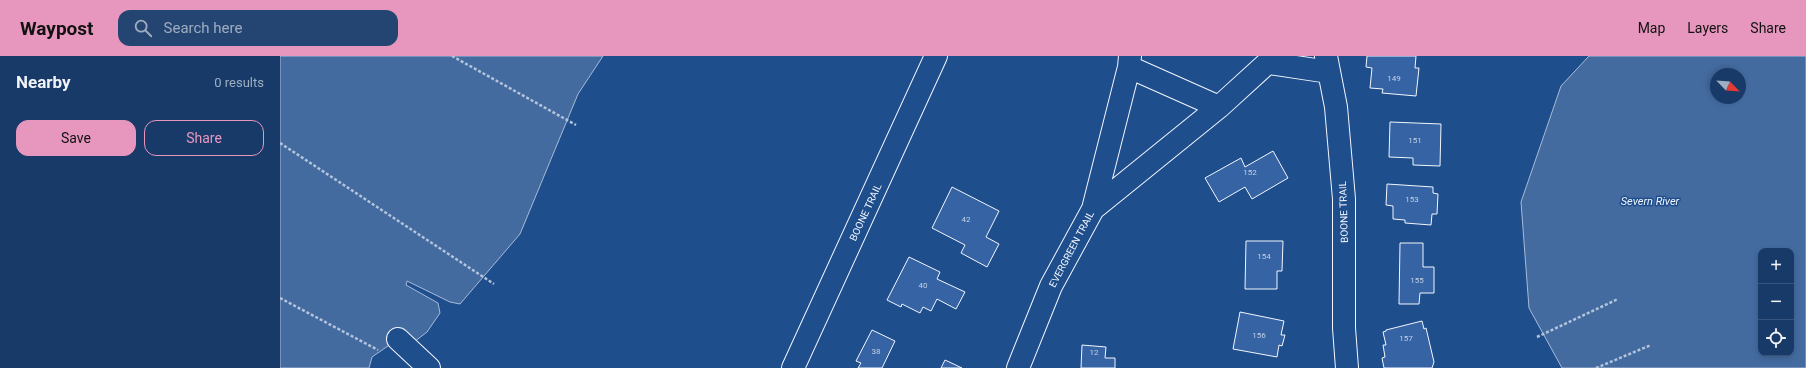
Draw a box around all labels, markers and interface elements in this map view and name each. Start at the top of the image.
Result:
search box [118,10,398,46]
text: Waypost [20,17,94,40]
icon: search [132,17,154,39]
text: Search here [164,19,242,37]
text: Map [1638,20,1665,36]
text: Layers [1687,20,1728,36]
text: Share [1750,20,1786,36]
north arrow [1710,68,1746,104]
text: Nearby [16,72,71,92]
house number: 149 [1387,74,1401,83]
text: 0 results [214,75,264,90]
button: Save [16,120,136,156]
button: Share [144,120,264,156]
house number: 151 [1408,136,1422,145]
house number: 152 [1243,168,1257,177]
street label: BOONE TRAIL [1337,180,1350,243]
street label: BOONE TRAIL [847,181,884,243]
house number: 153 [1405,195,1419,204]
water label: Severn River [1621,195,1680,208]
street label: EVERGREEN TRAIL [1047,209,1096,289]
house number: 42 [962,215,971,224]
map controls [1758,248,1794,356]
button: + [1758,248,1794,284]
house number: 154 [1257,252,1271,261]
house number: 155 [1410,276,1424,285]
house number: 40 [919,281,928,290]
button: − [1758,284,1794,320]
button: locate [1758,320,1794,356]
house number: 156 [1252,331,1266,340]
house number: 157 [1399,334,1413,343]
house number: 38 [872,347,881,356]
house number: 12 [1090,348,1099,357]

